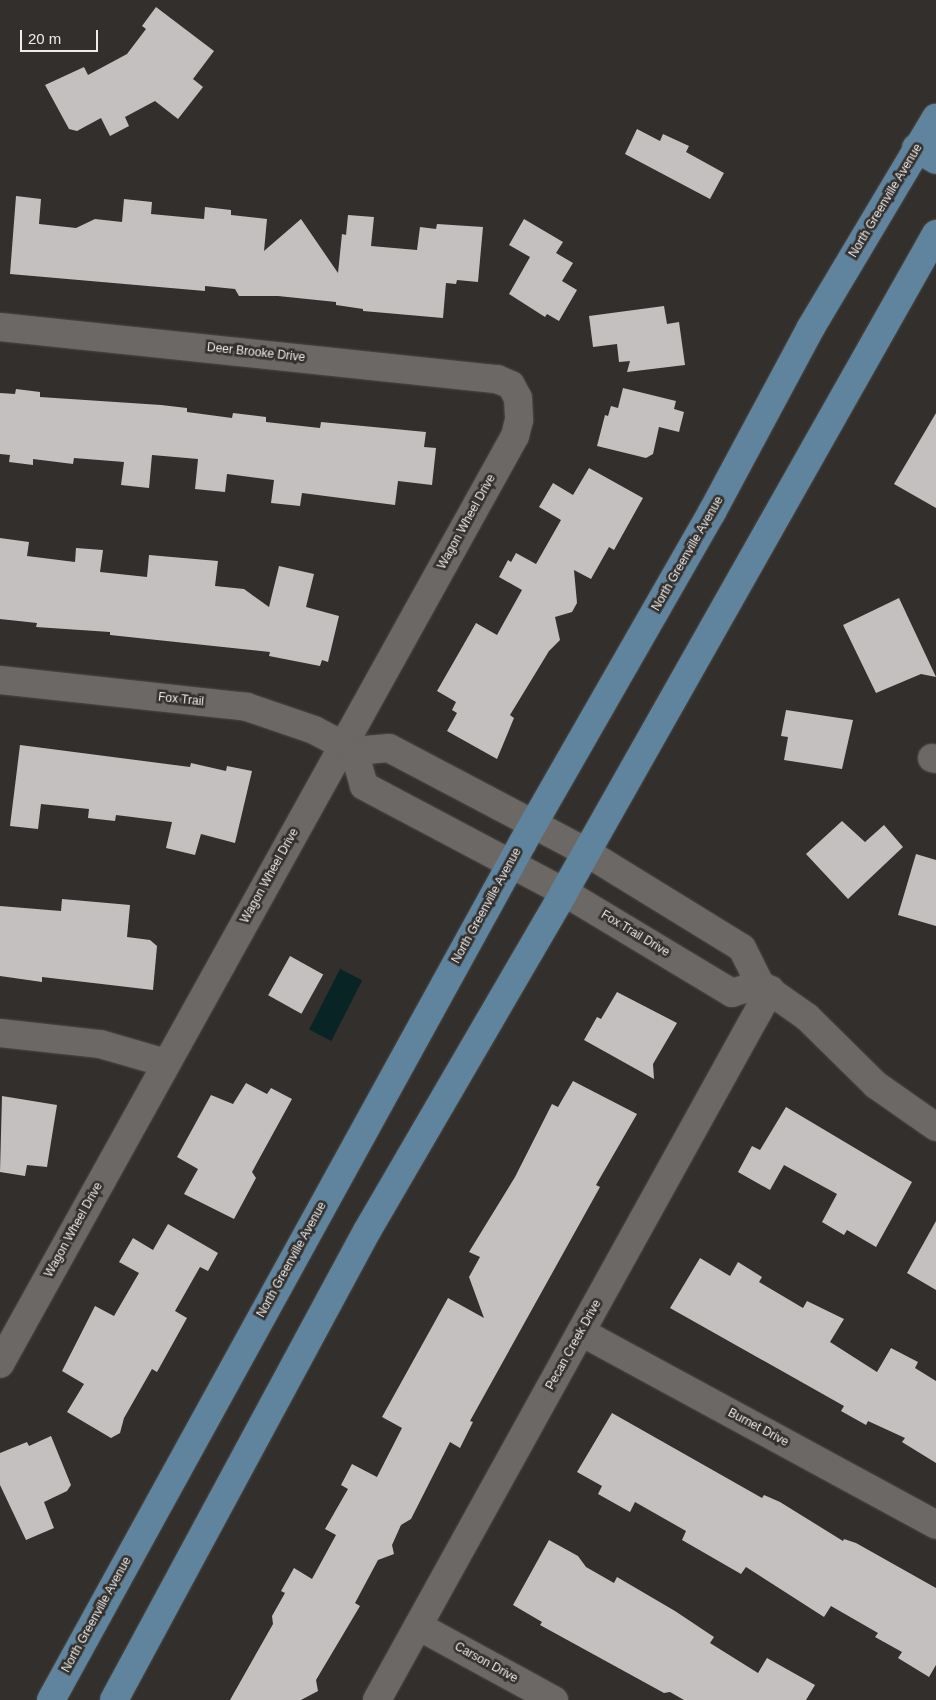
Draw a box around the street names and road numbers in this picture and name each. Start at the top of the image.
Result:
street label: North Greenville Avenue [846,141,926,261]
street label: Deer Brooke Drive [206,341,306,365]
street label: Wagon Wheel Drive [435,472,499,572]
street label: North Greenville Avenue [649,494,727,614]
street label: Fox Trail [157,690,205,710]
street label: Wagon Wheel Drive [238,826,302,926]
street label: North Greenville Avenue [449,845,525,967]
street label: Fox Trail Drive [598,908,672,960]
street label: Wagon Wheel Drive [42,1180,106,1280]
street label: North Greenville Avenue [254,1199,330,1321]
street label: Pecan Creek Drive [543,1297,605,1393]
street label: Burnet Drive [725,1406,791,1450]
street label: North Greenville Avenue [59,1554,135,1676]
street label: Carson Drive [452,1640,520,1686]

